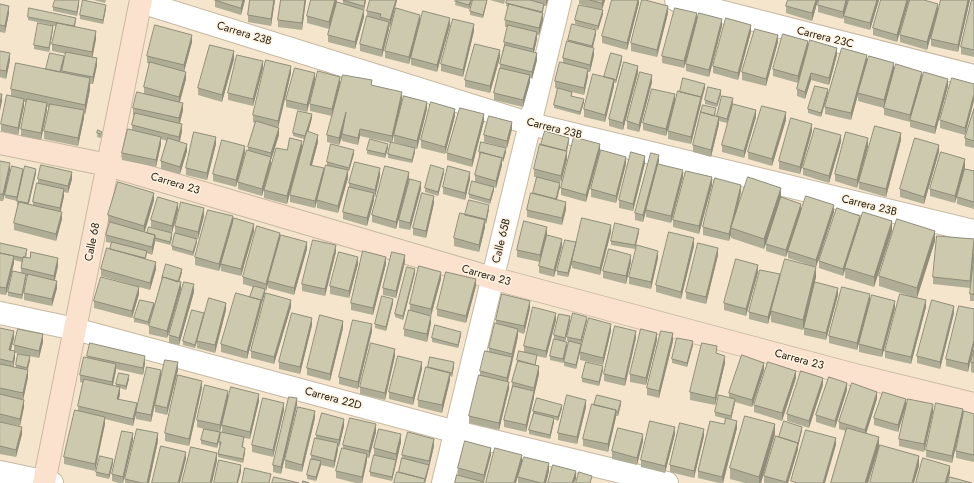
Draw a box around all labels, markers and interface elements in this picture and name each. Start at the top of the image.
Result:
street label: Carrera 23B [215,19,273,49]
street label: Carrera 23C [795,25,855,51]
street label: Carrera 23B [525,116,583,142]
street label: Carrera 23 [149,170,201,198]
street label: Carrera 23B [840,193,898,219]
street label: Calle 65B [490,217,514,265]
street label: Calle 68 [83,222,103,262]
street label: Carrera 23 [460,263,512,289]
street label: Carrera 23 [773,347,825,373]
street label: Carrera 22D [303,385,363,413]

